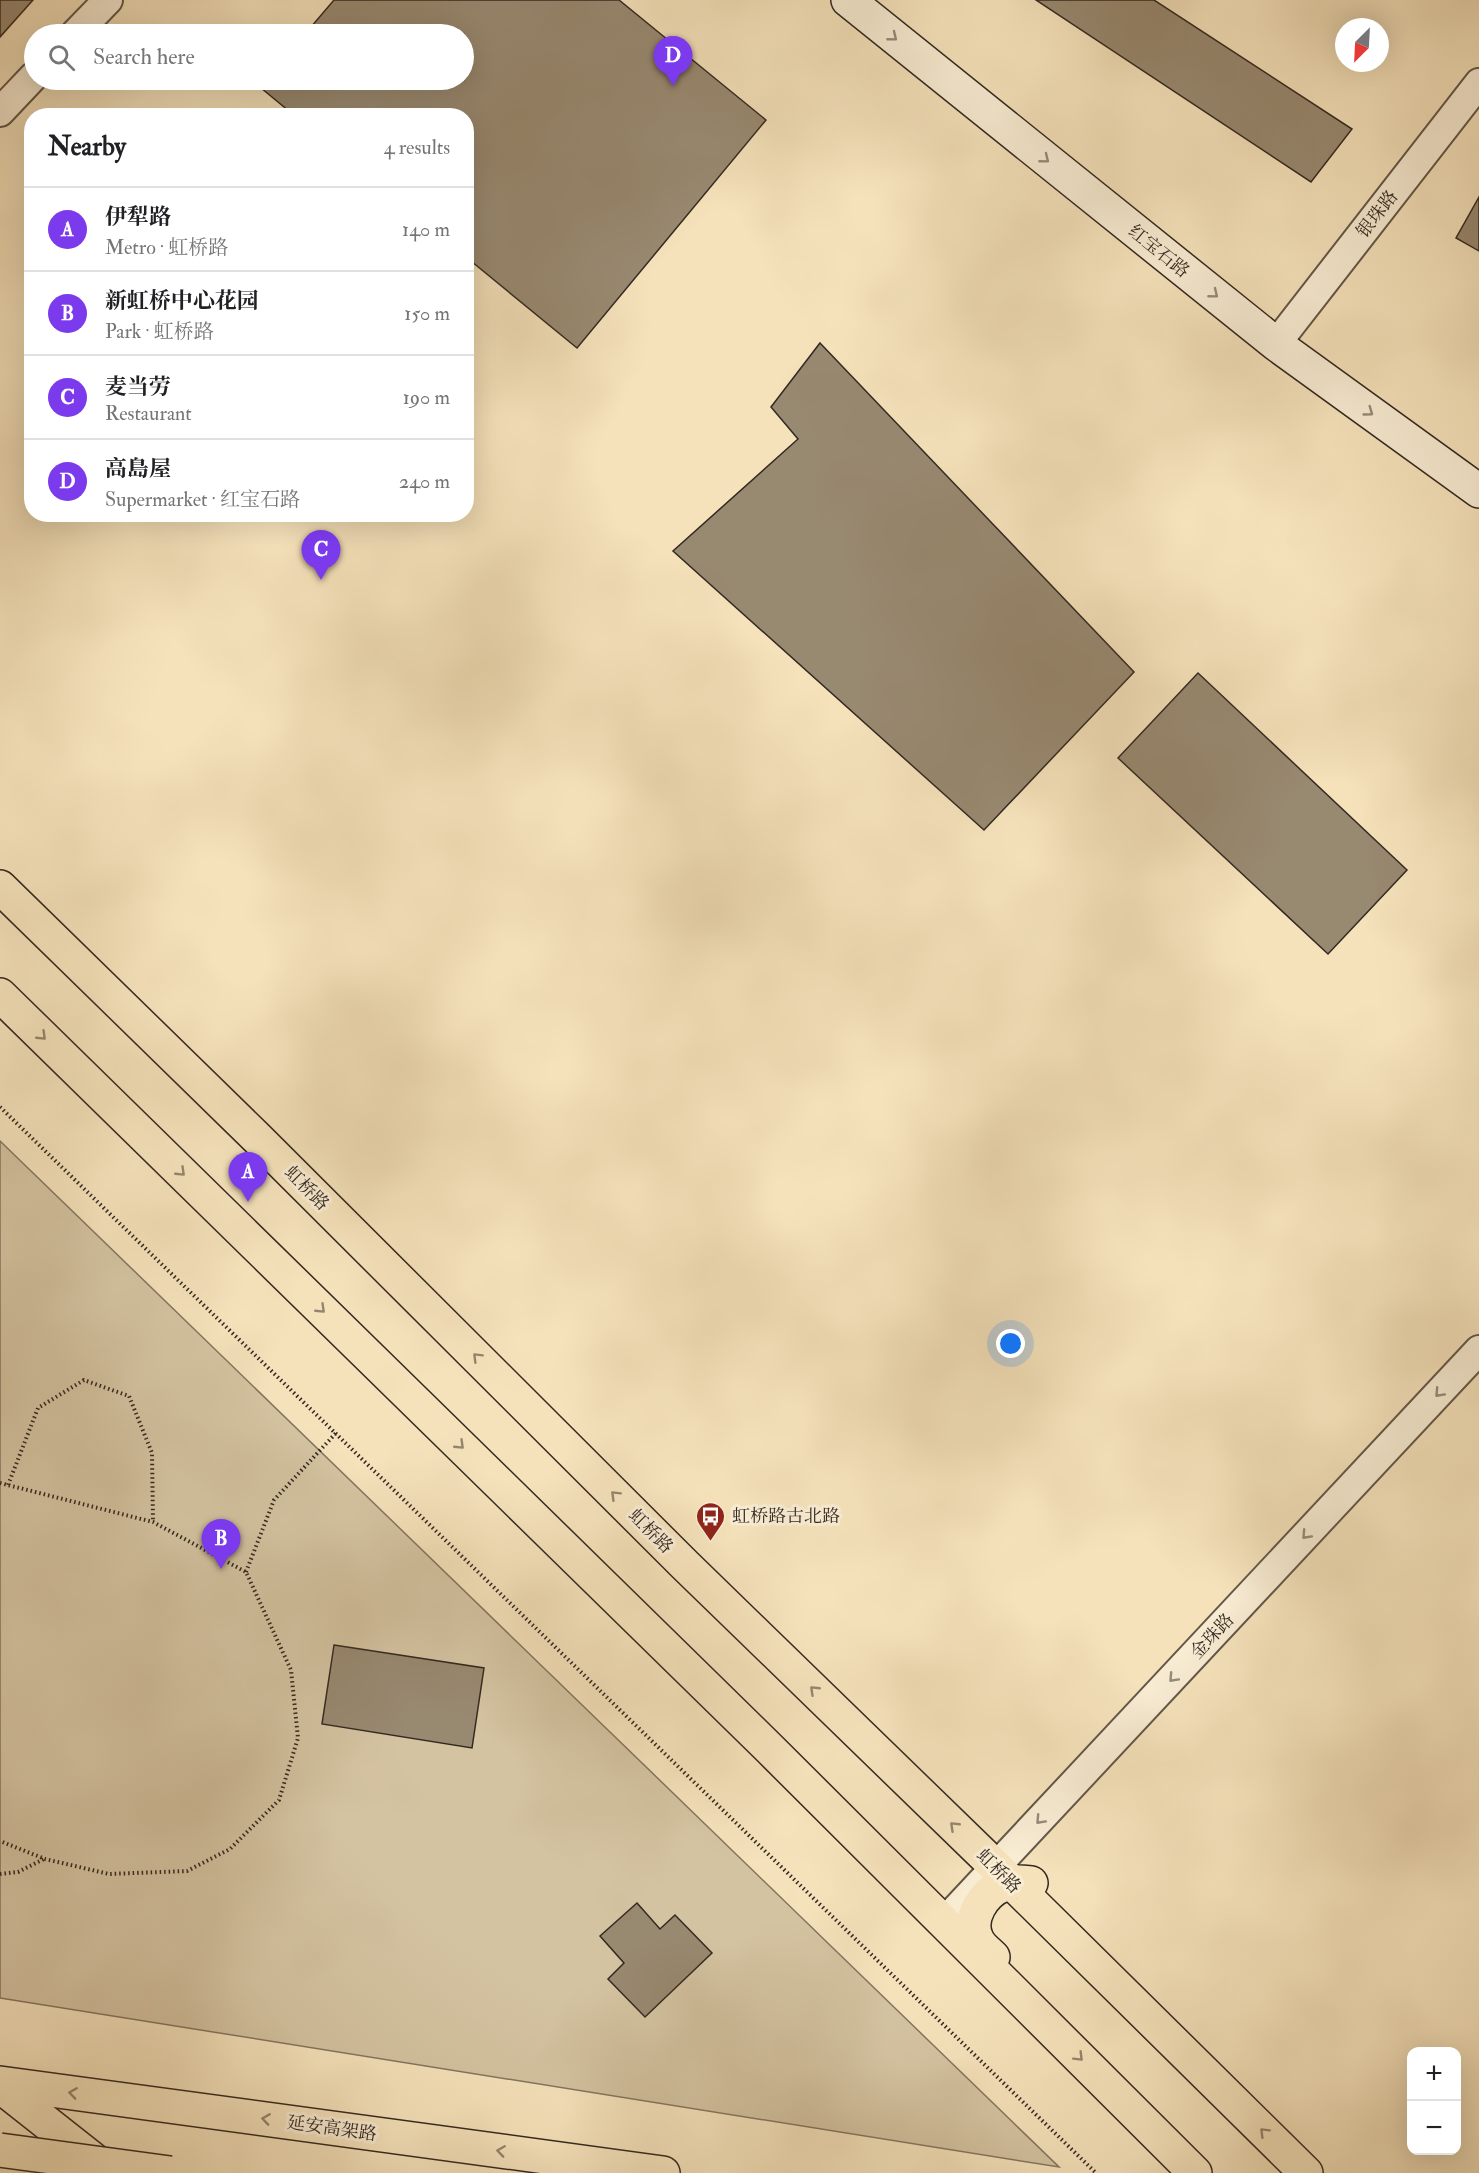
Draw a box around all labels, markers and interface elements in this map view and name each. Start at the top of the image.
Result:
north arrow [1335,18,1389,72]
search box [24,24,474,90]
one-way arrow [887,29,898,40]
pin: D [654,36,692,86]
icon: search [45,41,78,74]
text: Search here [93,43,195,71]
text: Nearby [48,131,126,163]
text: 4 results [384,135,450,160]
one-way arrow [1039,151,1050,162]
street label: 银珠路 [1352,186,1403,243]
text: 伊犁路 [105,203,171,231]
text: A [61,217,74,242]
text: 140 m [402,217,450,242]
street label: 红宝石路 [1123,220,1194,283]
text: Metro · 虹桥路 [105,235,228,260]
text: 新虹桥中心花园 [105,287,259,315]
one-way arrow [1207,287,1218,298]
text: B [61,301,74,326]
text: 150 m [404,301,450,326]
text: Park · 虹桥路 [105,319,214,344]
text: 麦当劳 [105,373,171,401]
text: C [60,385,75,410]
text: 190 m [403,385,450,410]
text: Restaurant [105,401,192,426]
one-way arrow [1363,405,1374,416]
text: 高島屋 [105,455,171,483]
text: D [59,469,76,494]
text: 240 m [399,469,450,494]
text: Supermarket · 红宝石路 [105,487,300,512]
pin: C [302,530,340,580]
one-way arrow [34,1028,45,1039]
pin: A [228,1152,268,1202]
street label: 虹桥路 [279,1161,334,1216]
one-way arrow [175,1165,185,1176]
one-way arrow [313,1301,324,1312]
your location [996,1329,1025,1358]
one-way arrow [473,1354,484,1365]
one-way arrow [1435,1386,1446,1396]
one-way arrow [453,1438,463,1449]
one-way arrow [611,1491,621,1502]
bus stop icon: 虹桥路古北路 [695,1500,727,1542]
street label: 虹桥路 [623,1504,678,1559]
place label: 虹桥路古北路 [732,1505,840,1528]
pin: B [202,1520,240,1569]
one-way arrow [1302,1529,1313,1539]
street label: 金珠路 [1186,1609,1239,1664]
one-way arrow [1169,1671,1180,1681]
one-way arrow [810,1687,821,1698]
one-way arrow [1036,1813,1047,1824]
one-way arrow [950,1822,960,1833]
street label: 虹桥路 [971,1844,1026,1899]
map controls [1407,2047,1461,2155]
button: + [1407,2047,1461,2101]
one-way arrow [1072,2050,1083,2061]
one-way arrow [69,2087,78,2100]
button: − [1407,2101,1461,2155]
street label: 延安高架路 [286,2111,378,2146]
one-way arrow [262,2114,271,2126]
one-way arrow [1261,2128,1271,2139]
one-way arrow [497,2145,506,2158]

